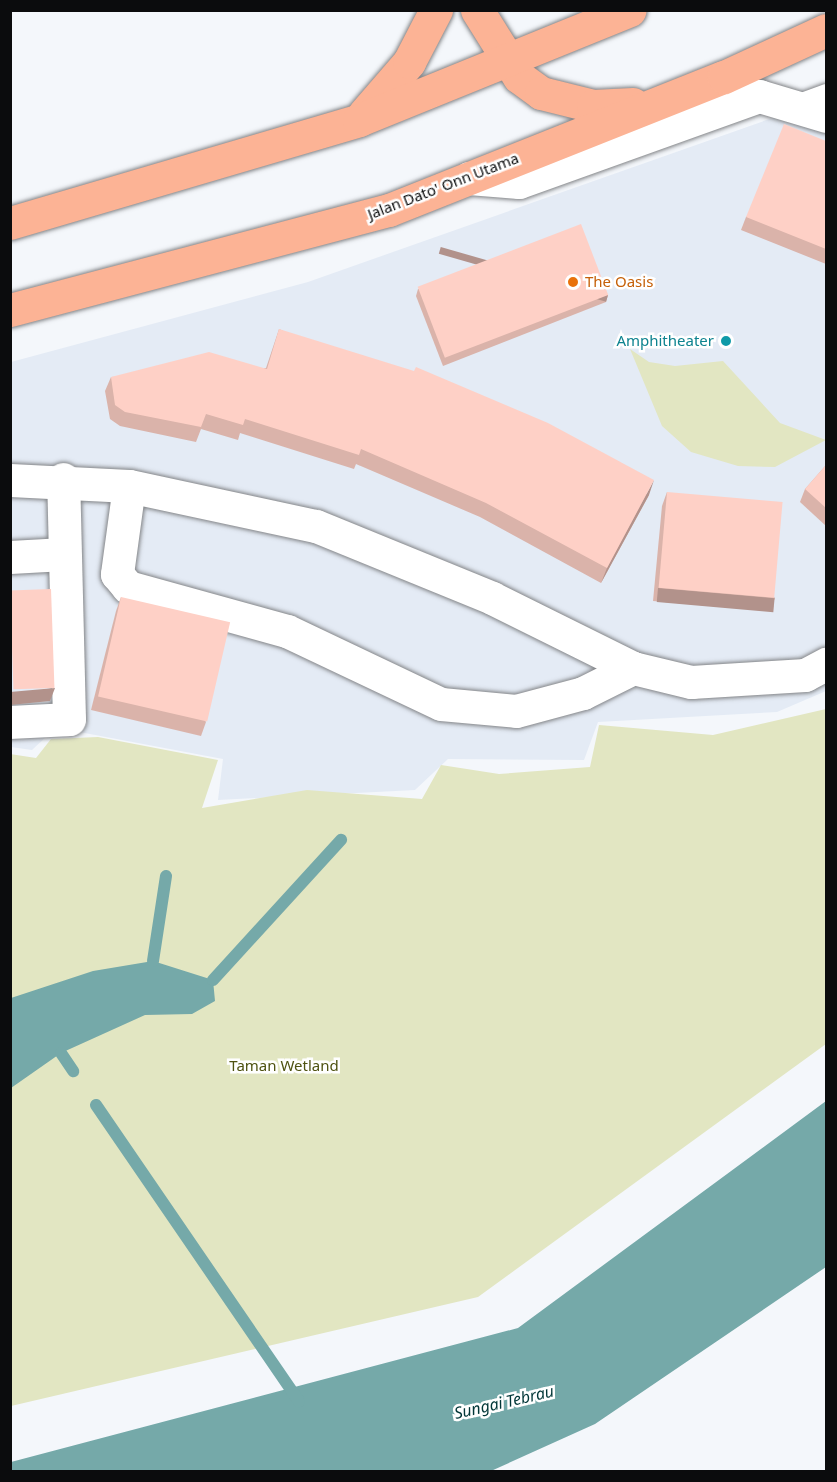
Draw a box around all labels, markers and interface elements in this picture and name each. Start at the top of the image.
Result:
street label: Jalan Dato' Onn Utama [365,149,521,223]
place label: The Oasis [585,273,653,291]
marker: The Oasis [566,275,580,289]
place label: Amphitheater [616,332,714,350]
marker: Amphitheater [719,334,733,348]
park label: Taman Wetland [229,1057,339,1075]
water label: Sungai Tebrau [452,1381,556,1423]

